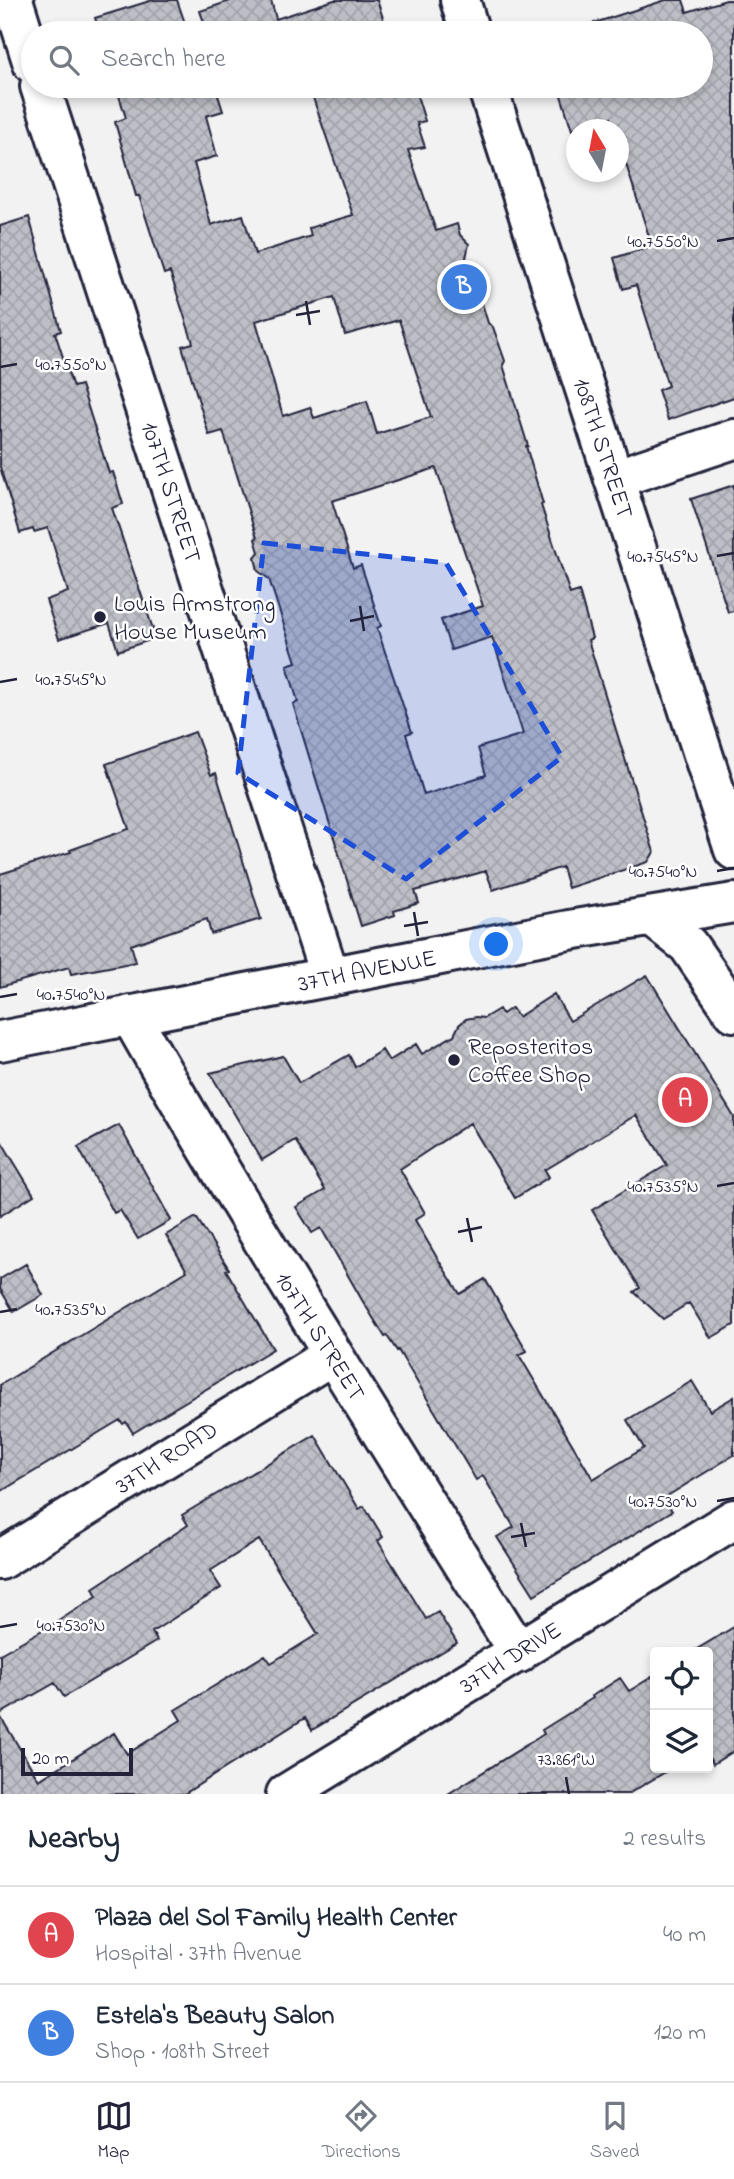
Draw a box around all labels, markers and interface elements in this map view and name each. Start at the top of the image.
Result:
search box [21,21,713,98]
icon: search [45,41,83,79]
text: Search here [101,41,226,79]
north arrow [566,119,629,182]
text: 40.7550°N [627,230,699,256]
pin: B [441,261,487,313]
text: 40.7550°N [35,353,107,379]
street label: 108TH STREET [562,374,641,524]
street label: 107TH STREET [130,418,209,568]
text: 40.7545°N [627,545,699,571]
place label: Louis Armstrong House Museum [114,588,275,651]
marker: Louis Armstrong House Museum [92,609,108,625]
text: 40.7545°N [35,668,107,694]
text: 40.7540°N [629,860,697,886]
your location [479,927,513,961]
street label: 37TH AVENUE [295,942,440,1003]
text: 40.7540°N [37,983,105,1009]
place label: Reposteritos Coffee Shop [468,1031,593,1094]
marker: Reposteritos Coffee Shop [446,1052,462,1068]
pin: A [662,1074,708,1126]
text: 40.7535°N [627,1175,699,1201]
street label: 107TH STREET [265,1266,373,1409]
text: 40.7535°N [35,1298,107,1324]
street label: 37TH ROAD [109,1414,225,1504]
text: 40.7530°N [629,1490,697,1516]
text: 40.7530°N [37,1614,105,1640]
street label: 37TH DRIVE [454,1614,569,1704]
map controls [650,1647,713,1773]
button: locate [650,1647,713,1710]
button: layers [650,1710,713,1773]
scale bar [21,1745,133,1777]
text: 20 m [32,1746,69,1773]
text: 73.861°W [537,1748,595,1774]
text: Nearby [28,1818,120,1862]
text: 2 results [623,1823,706,1856]
text: Plaza del Sol Family Health Center [95,1900,457,1938]
text: A [44,1919,58,1952]
text: 40 m [663,1919,706,1952]
text: Hospital · 37th Avenue [95,1938,301,1971]
text: Estela's Beauty Salon [95,1998,334,2036]
text: B [43,2017,59,2050]
text: 120 m [654,2017,706,2050]
text: Shop · 108th Street [95,2036,270,2069]
tab: Map [95,2097,133,2166]
tab: Directions [322,2097,401,2166]
tab: Saved [590,2097,639,2166]

